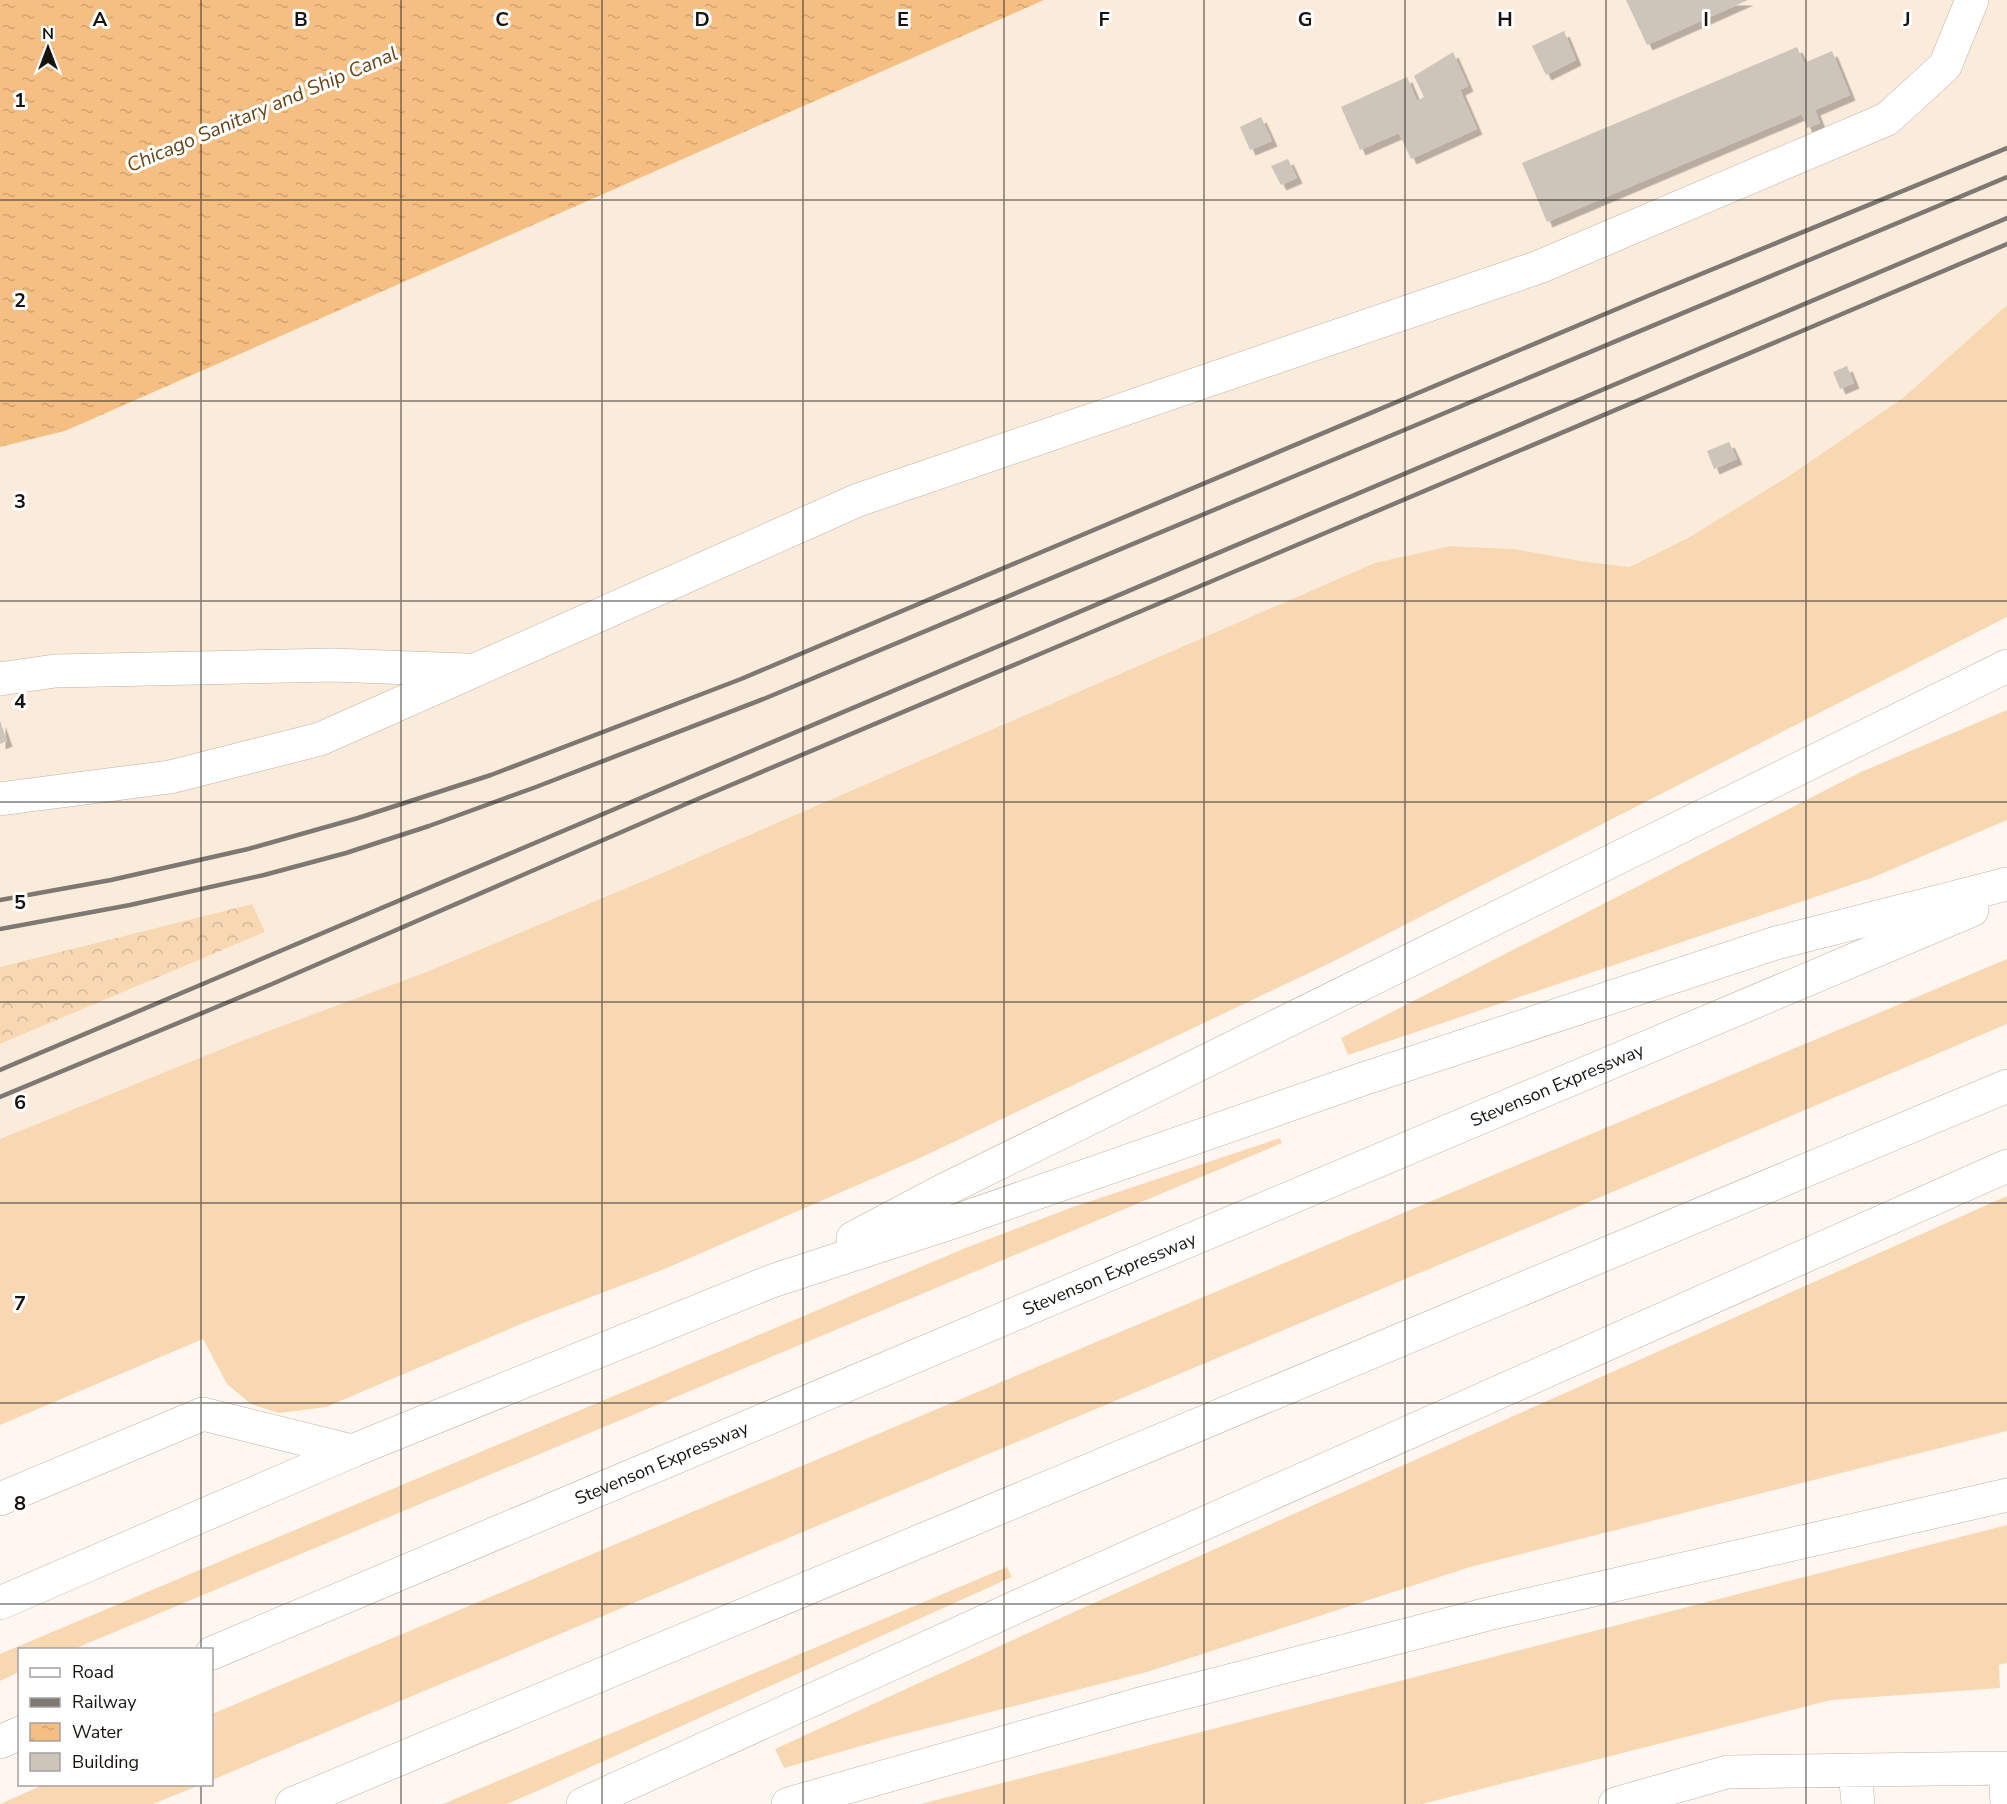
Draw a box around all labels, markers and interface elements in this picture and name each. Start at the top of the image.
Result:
text: A [93,6,108,33]
text: B [294,6,308,33]
text: C [495,6,509,33]
text: D [694,6,710,33]
text: E [897,6,909,33]
text: F [1098,6,1110,33]
text: G [1298,6,1312,33]
text: H [1497,6,1513,33]
text: I [1703,6,1709,33]
text: J [1902,6,1911,33]
north arrow [18,18,78,78]
text: N [42,23,54,45]
water label: Chicago Sanitary and Ship Canal [122,40,402,179]
text: 1 [14,87,26,114]
text: 2 [14,287,26,314]
text: 3 [14,488,26,515]
text: 4 [14,688,26,715]
text: 5 [14,889,26,916]
street label: Stevenson Expressway [1466,1038,1648,1132]
text: 6 [14,1089,26,1116]
street label: Stevenson Expressway [1019,1227,1201,1322]
text: 7 [14,1290,26,1317]
street label: Stevenson Expressway [571,1416,753,1511]
text: 8 [14,1490,26,1517]
legend [18,1648,213,1786]
text: Road [72,1660,114,1684]
text: Railway [72,1690,137,1714]
text: Water [72,1720,123,1744]
text: Building [72,1750,139,1774]

